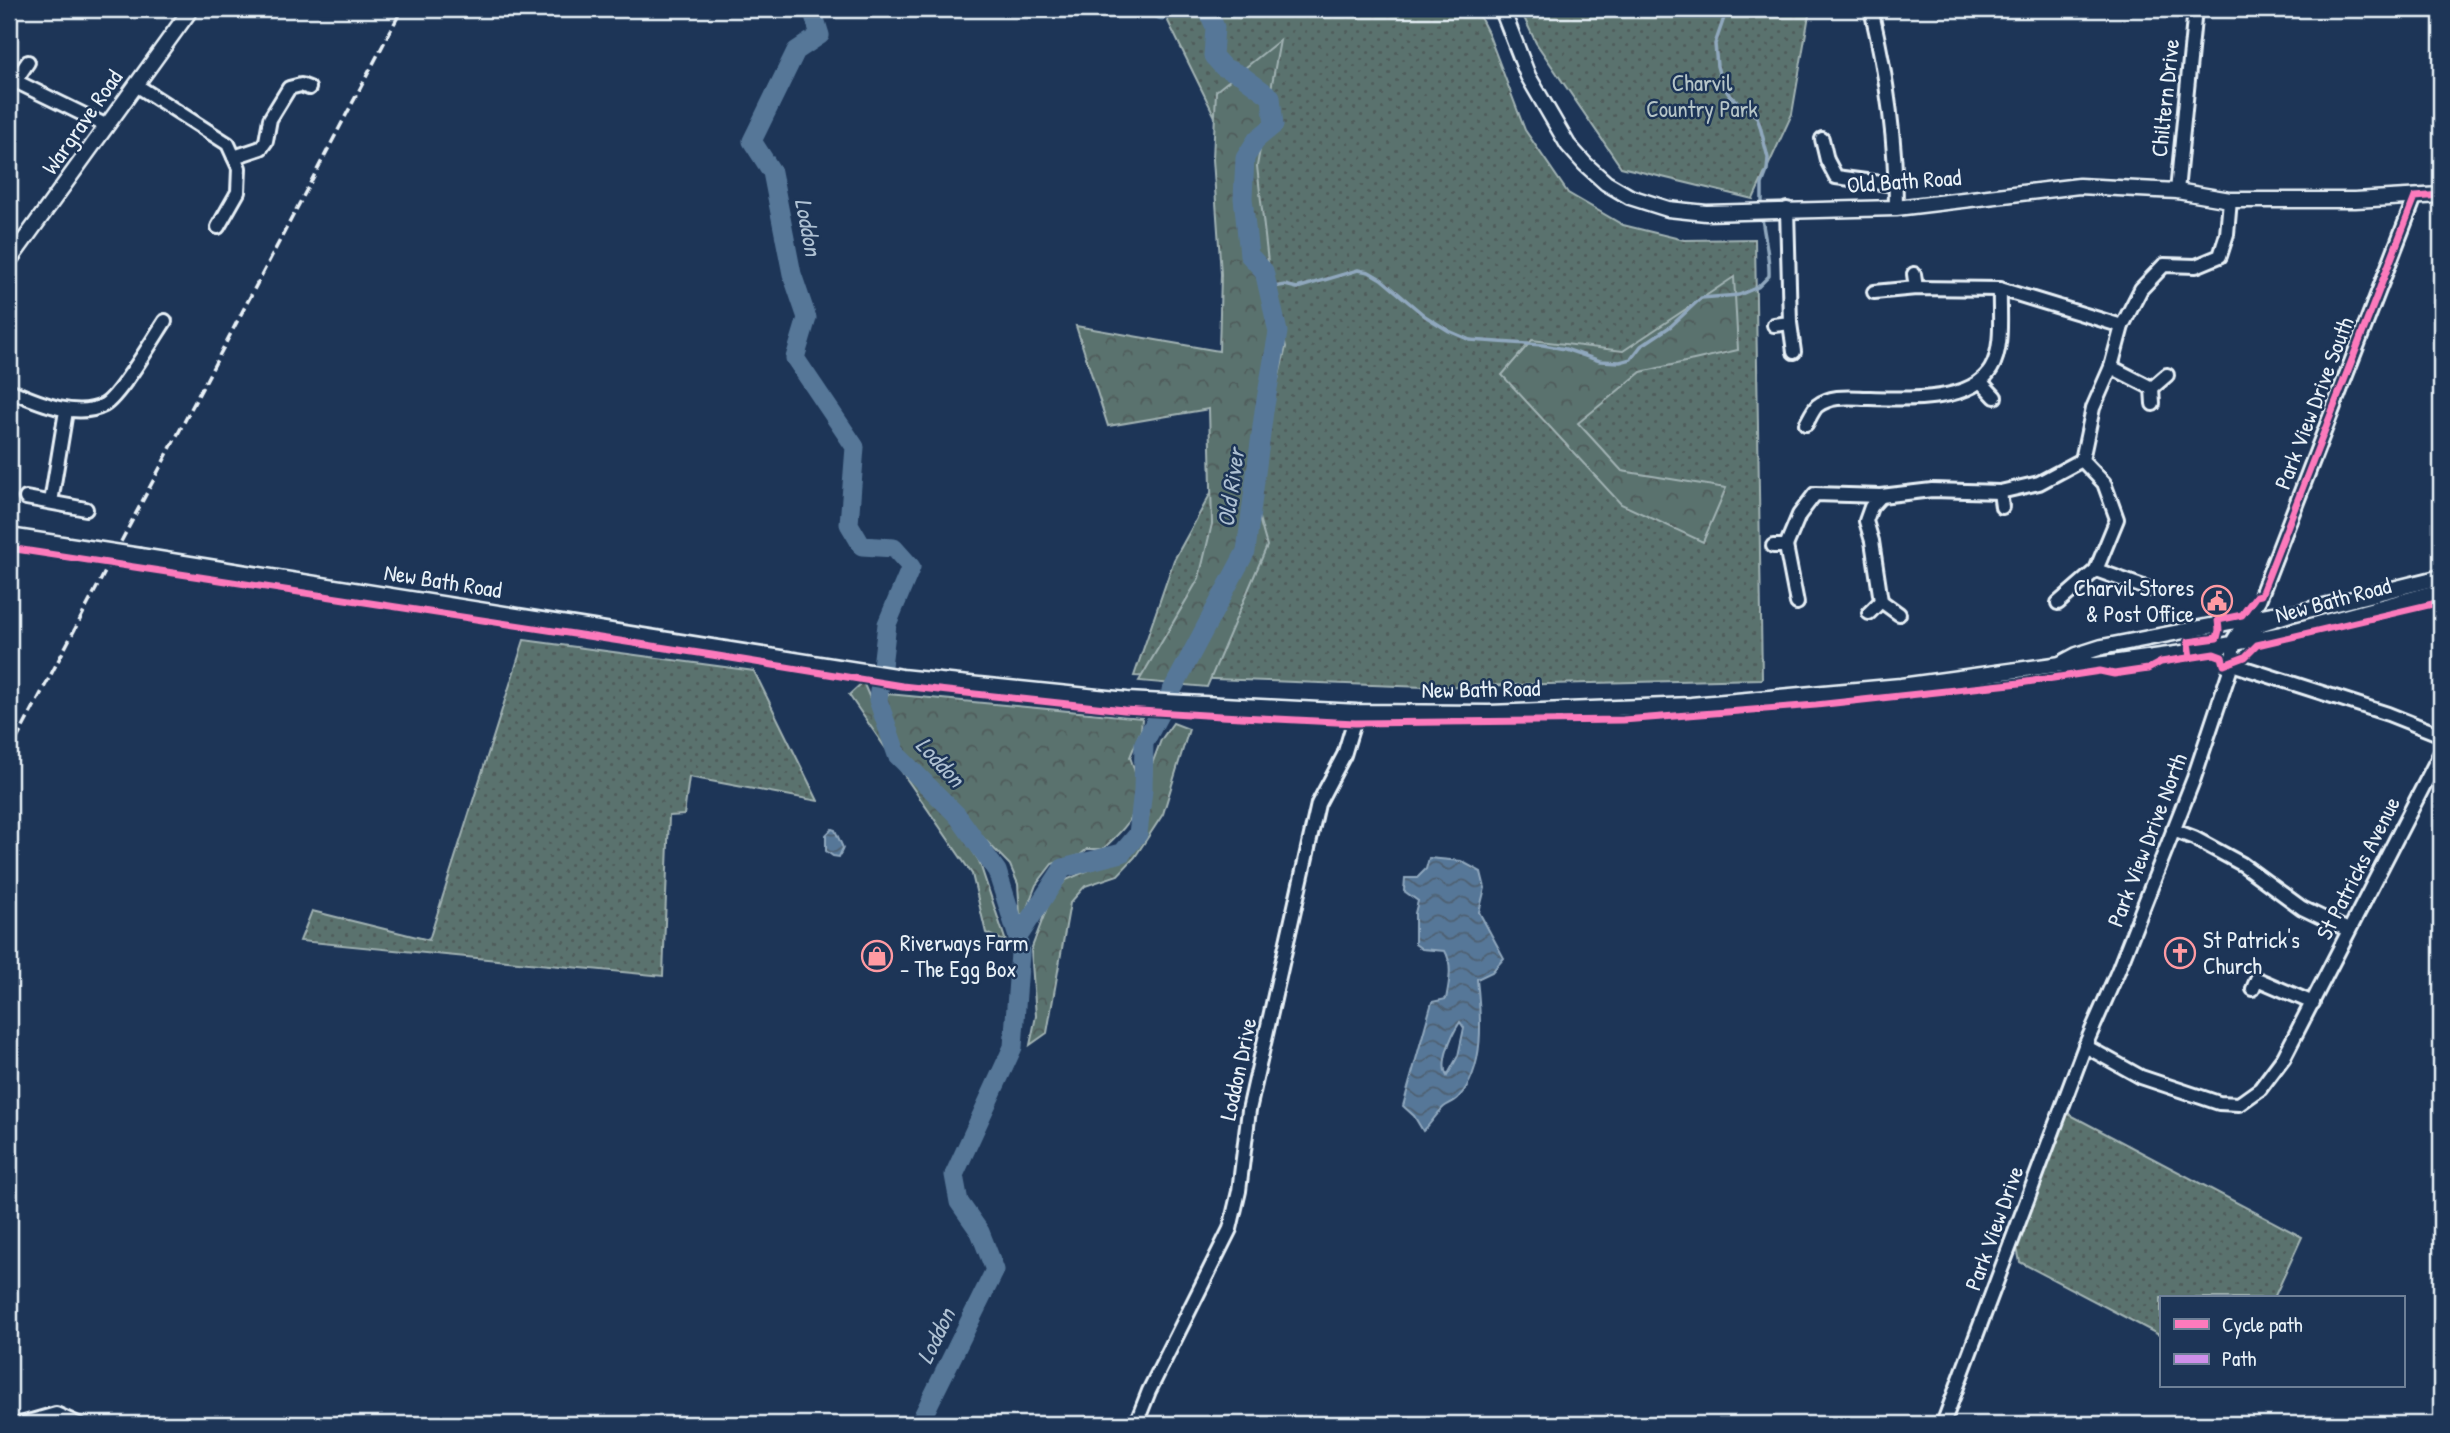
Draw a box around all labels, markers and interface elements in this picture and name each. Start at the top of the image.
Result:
street label: Chiltern Drive [2143,37,2186,158]
street label: Wargrave Road [34,63,129,180]
park label: Charvil Country Park [1646,67,1758,124]
street label: Old Bath Road [1846,161,1962,200]
water label: Loddon [788,195,831,260]
street label: Park View Drive South [2266,312,2361,493]
water label: Old River [1209,444,1252,529]
street label: New Bath Road [382,556,504,605]
street label: New Bath Road [2272,569,2394,630]
place label: Charvil Stores & Post Office [2074,572,2194,629]
public building icon: Charvil Stores & Post Office [2200,584,2234,618]
street label: New Bath Road [1421,672,1541,705]
water label: Loddon [909,729,974,795]
street label: Park View Drive North [2099,748,2194,931]
street label: St Patricks Avenue [2308,791,2407,945]
place label: St Patrick's Church [2203,924,2300,981]
place label: Riverways Farm - The Egg Box [900,927,1028,984]
church icon: St Patrick's Church [2163,936,2197,970]
shop icon: Riverways Farm - The Egg Box [860,939,894,973]
street label: Loddon Drive [1212,1015,1263,1123]
street label: Park View Drive [1957,1161,2030,1294]
legend [2160,1296,2404,1388]
water label: Loddon [908,1301,963,1369]
text: Cycle path [2222,1310,2303,1339]
text: Path [2222,1344,2257,1373]

